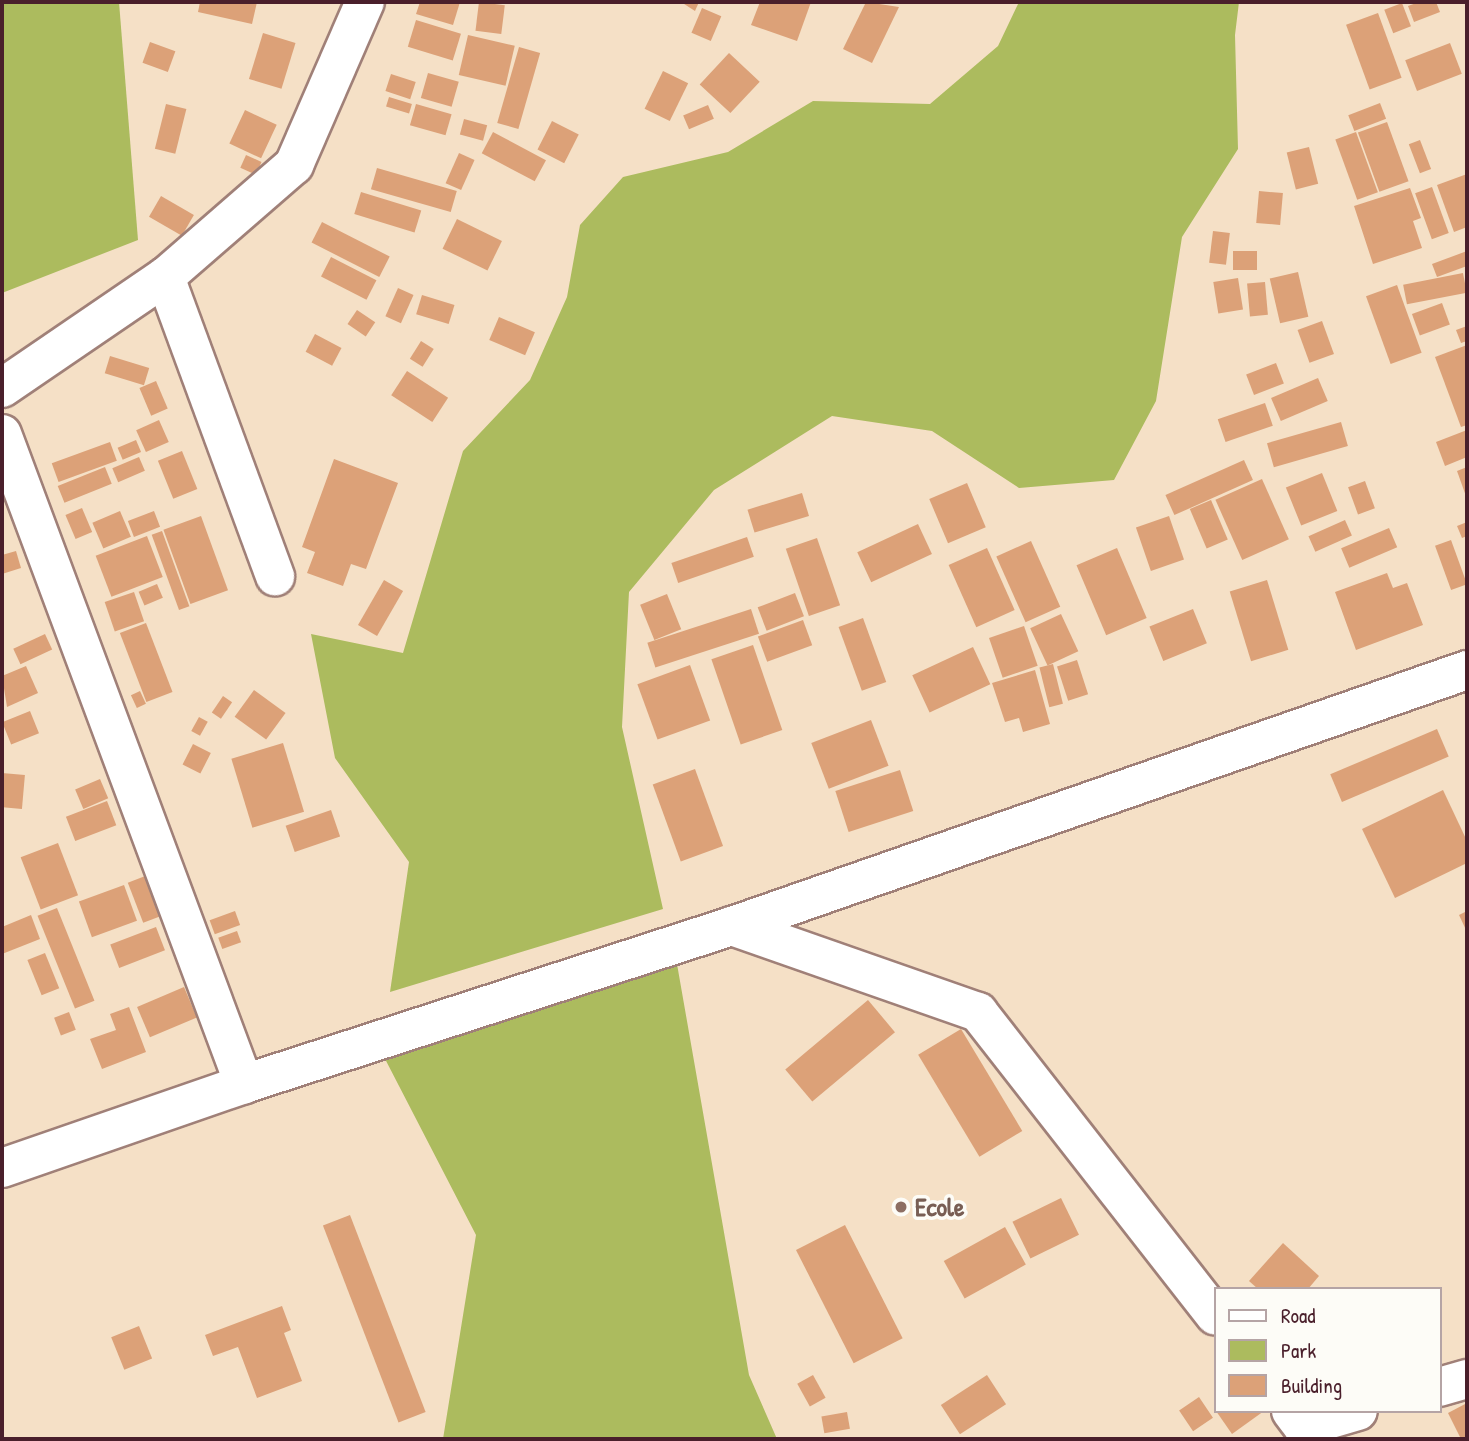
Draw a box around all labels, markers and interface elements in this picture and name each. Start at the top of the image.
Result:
place label: Ecole [915,1191,964,1223]
marker: Ecole [893,1199,909,1215]
legend [1214,1287,1441,1413]
text: Road [1281,1301,1315,1330]
text: Park [1281,1336,1316,1365]
text: Building [1281,1371,1342,1400]

